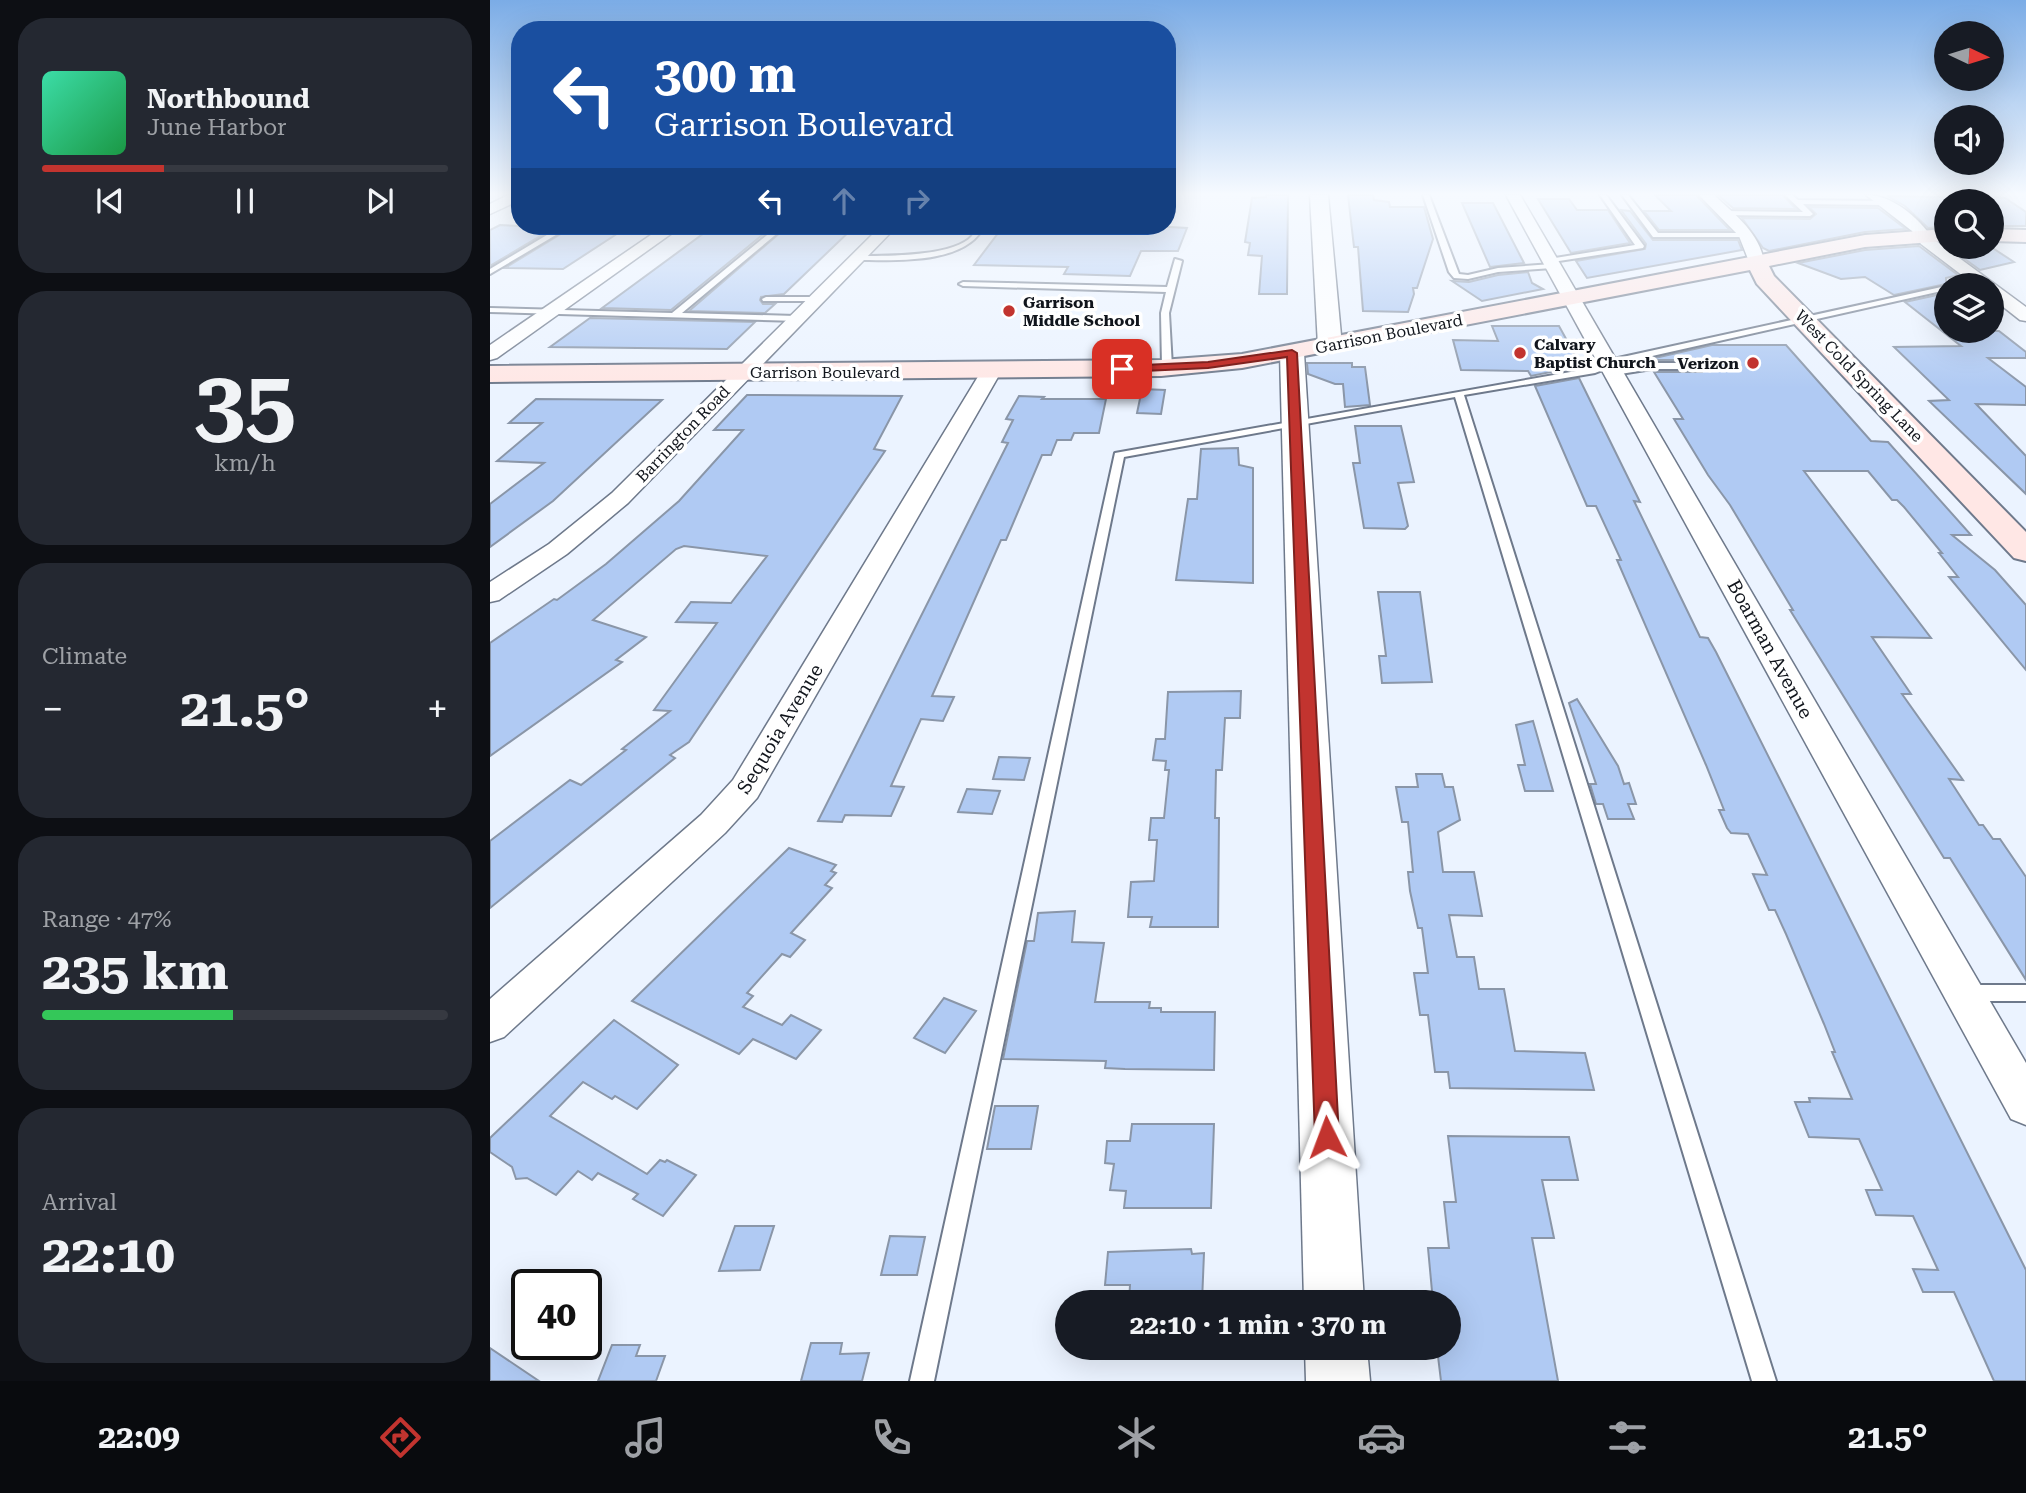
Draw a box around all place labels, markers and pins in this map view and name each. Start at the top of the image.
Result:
place label: Garrison Middle School [1023,293,1141,330]
marker: Garrison Middle School [1001,303,1017,319]
place label: Calvary Baptist Church [1534,335,1656,372]
pin [1092,339,1152,399]
marker: Calvary Baptist Church [1512,345,1528,361]
place label: Verizon [1677,354,1739,373]
marker: Verizon [1745,355,1761,371]

